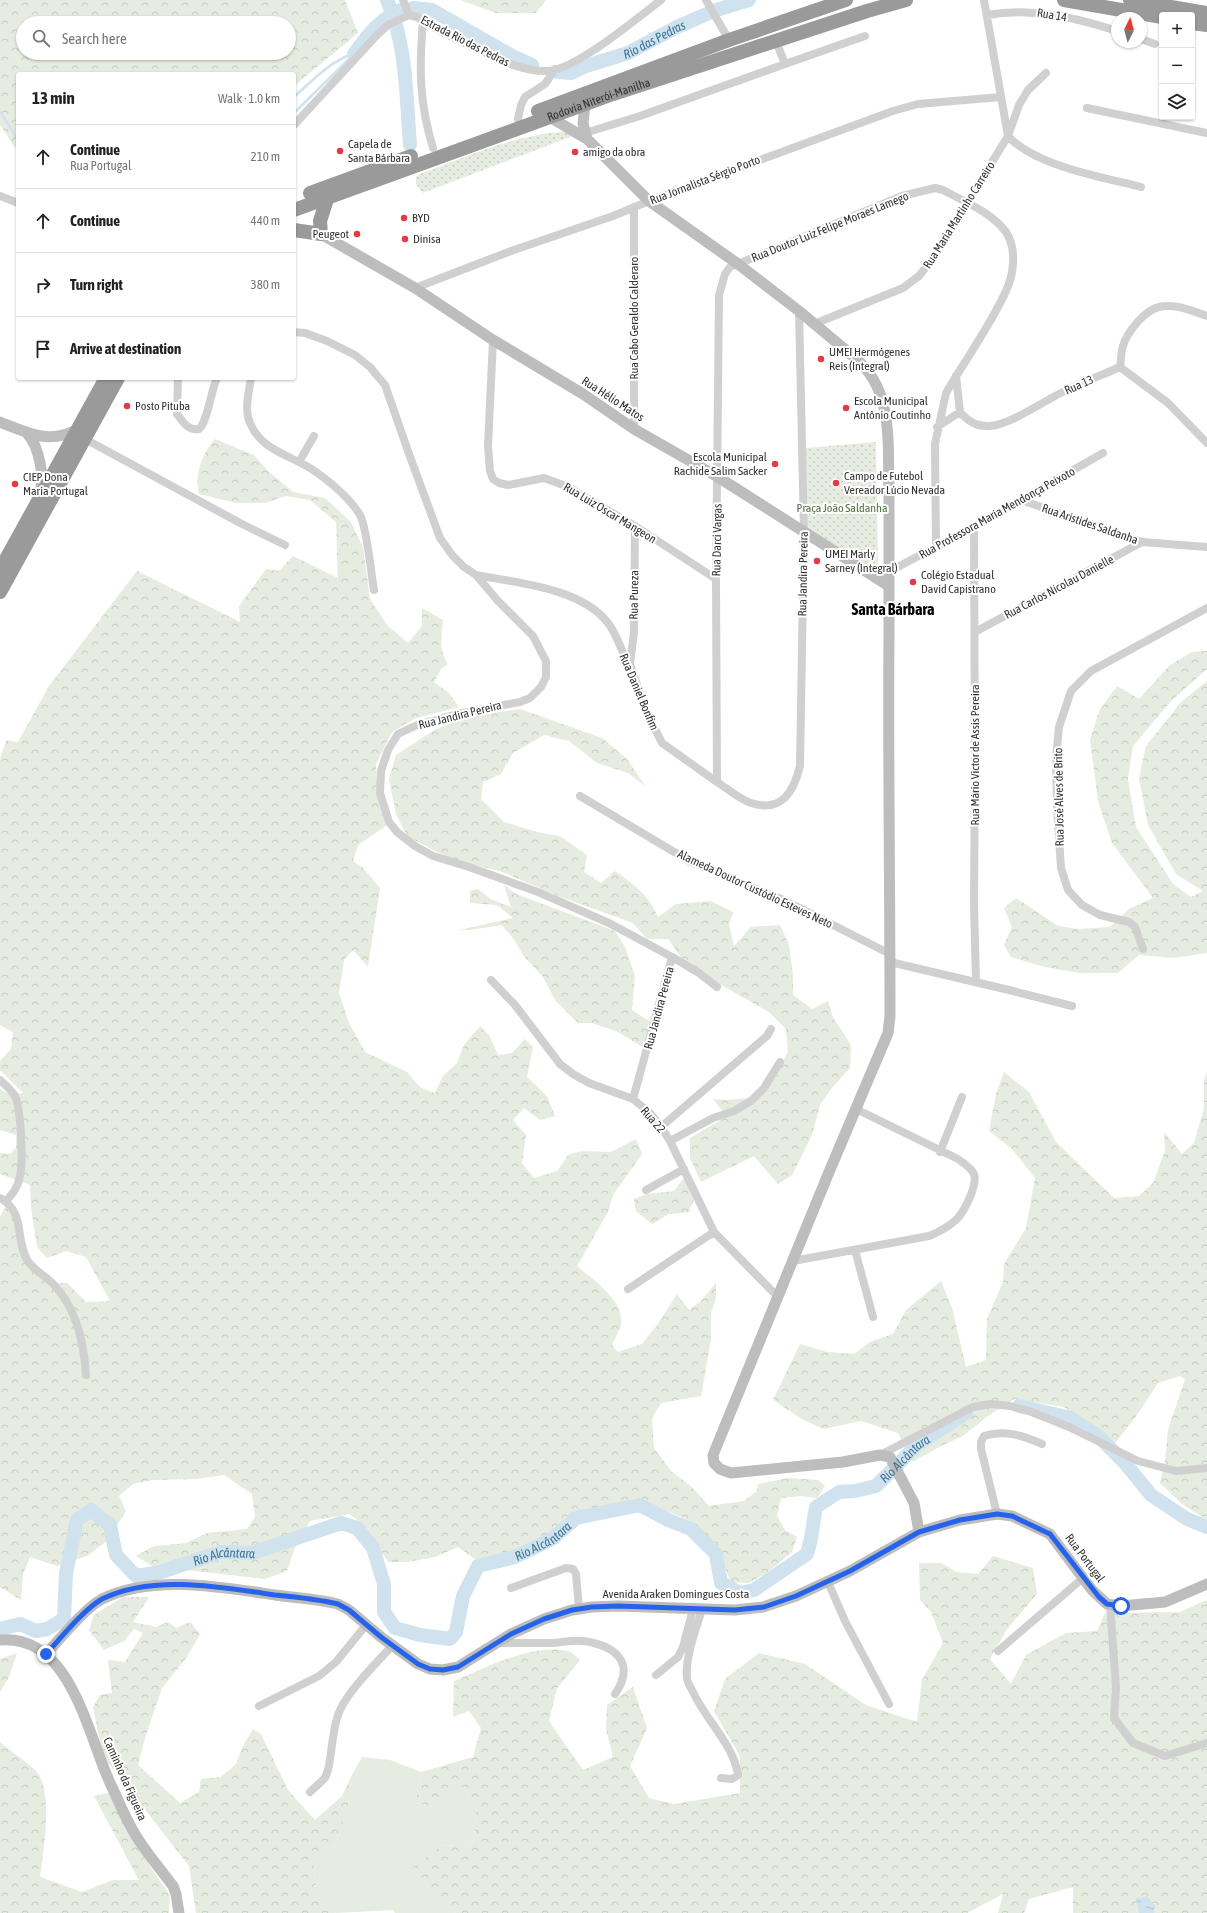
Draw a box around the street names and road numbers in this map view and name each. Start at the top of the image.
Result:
street label: Rua 14 [1036,6,1068,24]
street label: Estrada Rio das Pedras [418,13,512,69]
street label: Rodovia Niterói-Manilha [545,75,652,124]
street label: Rua Jornalista Sérgio Porto [648,152,762,207]
street label: Rua Maria Martinho Carreiro [920,158,998,271]
street label: Rua Doutor Luiz Felipe Moraes Lamego [749,189,911,265]
street label: Rua Cabo Geraldo Calderaro [627,256,641,379]
street label: Rua 13 [1062,372,1096,398]
street label: Rua Hélio Matos [579,374,647,424]
street label: Rua Professora Maria Mendonça Peixoto [917,464,1078,562]
street label: Rua Luiz Oscar Mangeon [561,480,659,546]
street label: Rua Aristides Saldanha [1040,501,1140,547]
street label: Rua Darci Vargas [709,504,725,576]
street label: Rua Jandira Pereira [795,531,811,617]
street label: Rua Carlos Nicolau Danielle [1002,552,1116,622]
street label: Rua Pureza [627,570,641,620]
street label: Rua Daniel Bonfim [617,652,661,732]
street label: Rua Mário Victor de Assis Pereira [968,684,982,826]
street label: Rua Jandira Pereira [417,698,503,732]
street label: Rua José Alves de Brito [1051,747,1067,846]
street label: Alameda Doutor Custódio Esteves Neto [675,847,835,931]
street label: Rua Jandira Pereira [641,965,677,1051]
street label: Rua 22 [638,1104,668,1136]
street label: Rua Portugal [1062,1531,1108,1586]
street label: Avenida Araken Domingues Costa [603,1587,749,1601]
street label: Caminho da Figueira [100,1735,150,1823]

